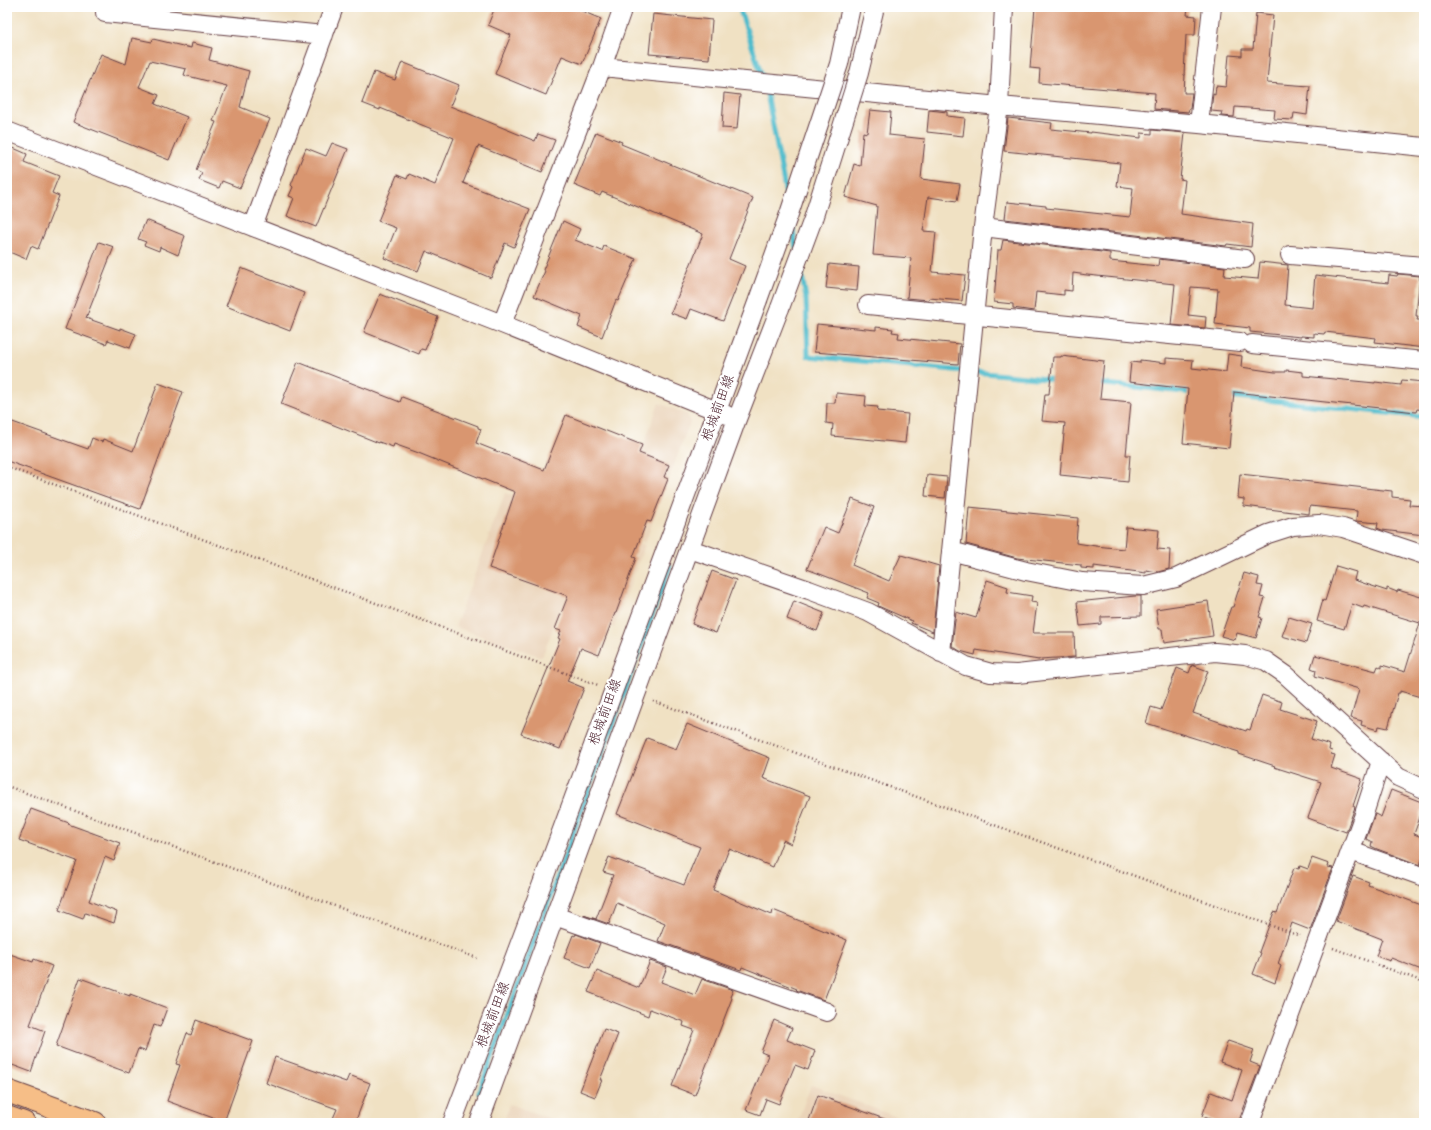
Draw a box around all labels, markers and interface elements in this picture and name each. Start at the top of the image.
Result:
street label: 根城前田線 [697,372,739,444]
street label: 根城前田線 [584,676,626,748]
street label: 根城前田線 [471,979,515,1051]

